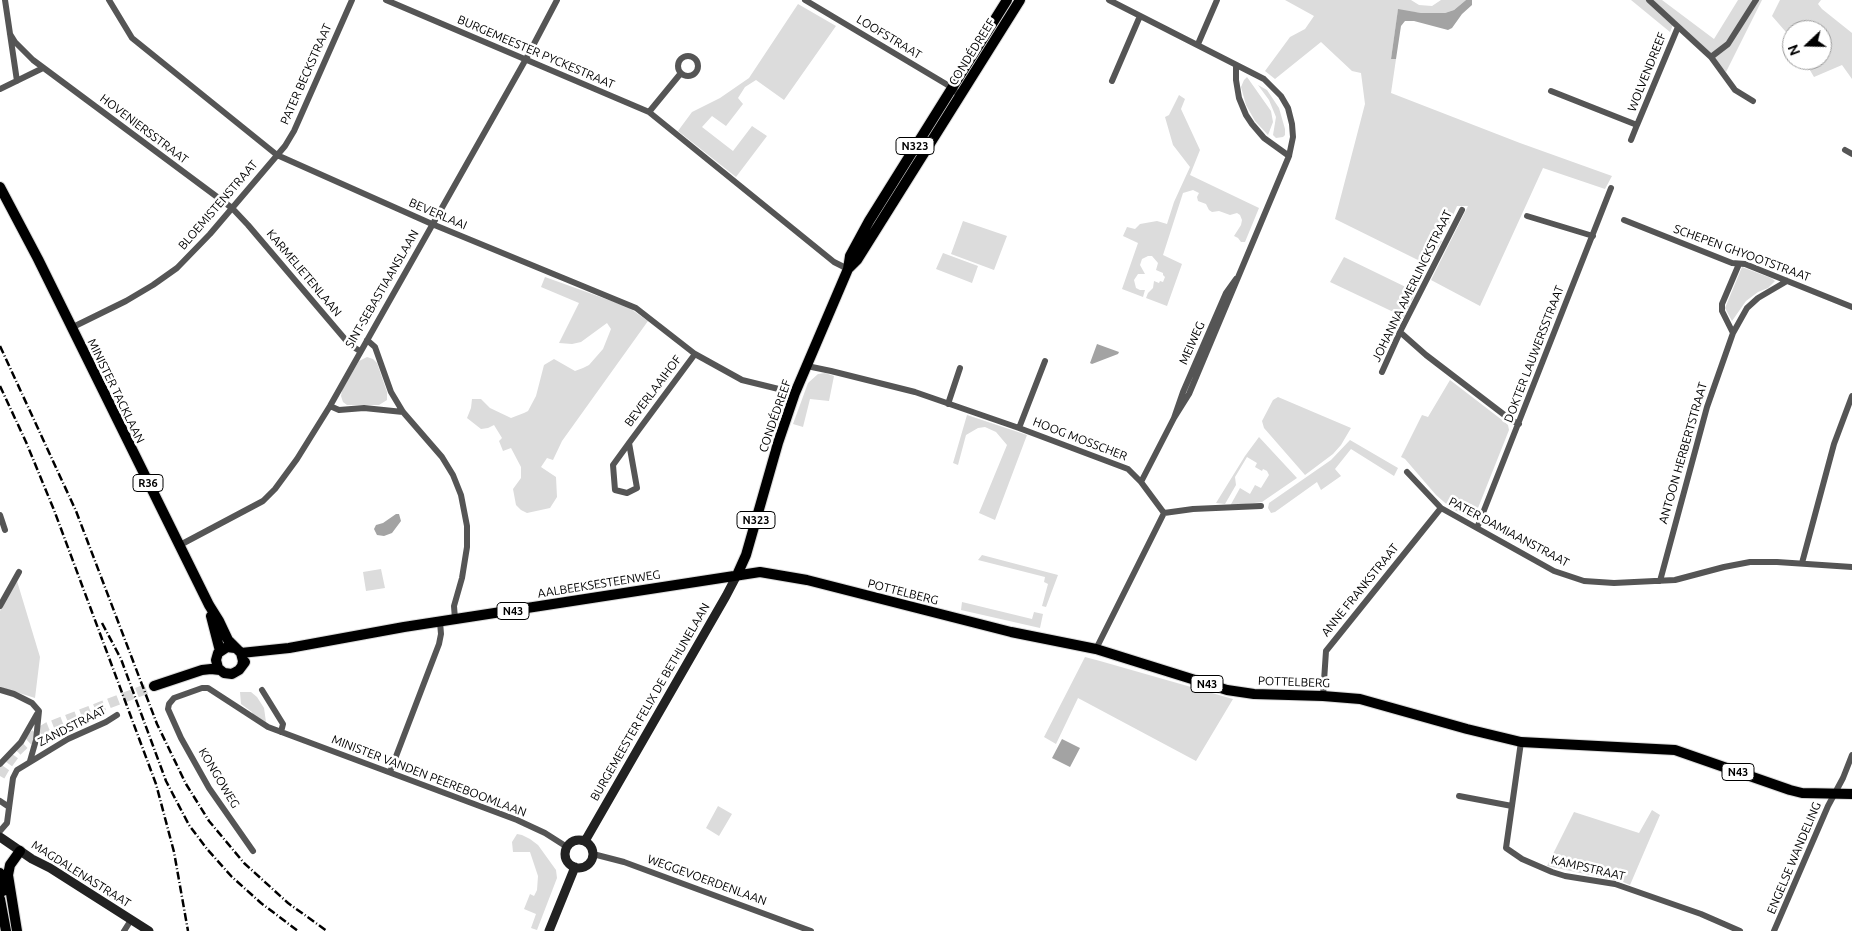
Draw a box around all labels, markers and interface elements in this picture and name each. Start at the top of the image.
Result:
street label: BURGEMEESTER PYCKESTRAAT [455,12,617,92]
street label: LOOFSTRAAT [854,12,924,62]
street label: CONDÉDREEF [946,16,998,88]
north arrow [1782,20,1832,70]
street label: PATER BECKSTRAAT [277,21,335,127]
street label: WOLVENDREEF [1625,30,1669,114]
text: N [1785,42,1803,58]
street label: HOVENIERSSTRAAT [97,91,191,167]
road number: N323 [896,138,934,154]
street label: BLOEMISTENSTRAAT [175,157,261,253]
street label: BEVERLAAI [407,195,469,233]
street label: JOHANNA AMERLINCKSTRAAT [1369,208,1455,364]
street label: SCHEPEN GHYOOTSTRAAT [1672,221,1812,285]
street label: KARMELIETENLAAN [263,227,345,319]
street label: SINT-SEBASTIAANSLAAN [342,227,422,351]
street label: DOKTER LAUWERSSTRAAT [1501,283,1567,425]
street label: MEIWEG [1176,319,1208,367]
street label: MINISTER TACKLAAN [84,336,148,446]
street label: BEVERLAAIHOF [621,352,685,430]
street label: CONDÉDREEF [756,378,794,454]
street label: ANTOON HERBERTSTRAAT [1656,381,1710,525]
street label: HOOG MOSSCHER [1031,414,1129,464]
road number: R36 [133,474,163,492]
street label: PATER DAMIAANSTRAAT [1446,494,1572,570]
road number: N323 [737,512,775,528]
street label: ANNE FRANKSTRAAT [1318,541,1402,639]
street label: AALBEEKSESTEENWEG [537,567,661,601]
street label: POTTELBERG [866,576,940,608]
street label: BURGEMEESTER FELIX DE BETHUNELAAN [587,601,713,803]
road number: N43 [497,602,529,620]
street label: POTTELBERG [1258,674,1330,690]
road number: N43 [1191,676,1223,692]
street label: ZANDSTRAAT [35,703,109,749]
street label: MINISTER VANDEN PEEREBOOMLAAN [330,732,528,820]
street label: KONGOWEG [195,745,243,811]
road number: N43 [1722,764,1754,780]
street label: ENGELSE WANDELING [1764,800,1824,916]
street label: MAGDALENASTRAAT [29,838,133,910]
street label: WEGGEVOERDENLAAN [645,852,769,908]
street label: KAMPSTRAAT [1549,852,1627,884]

